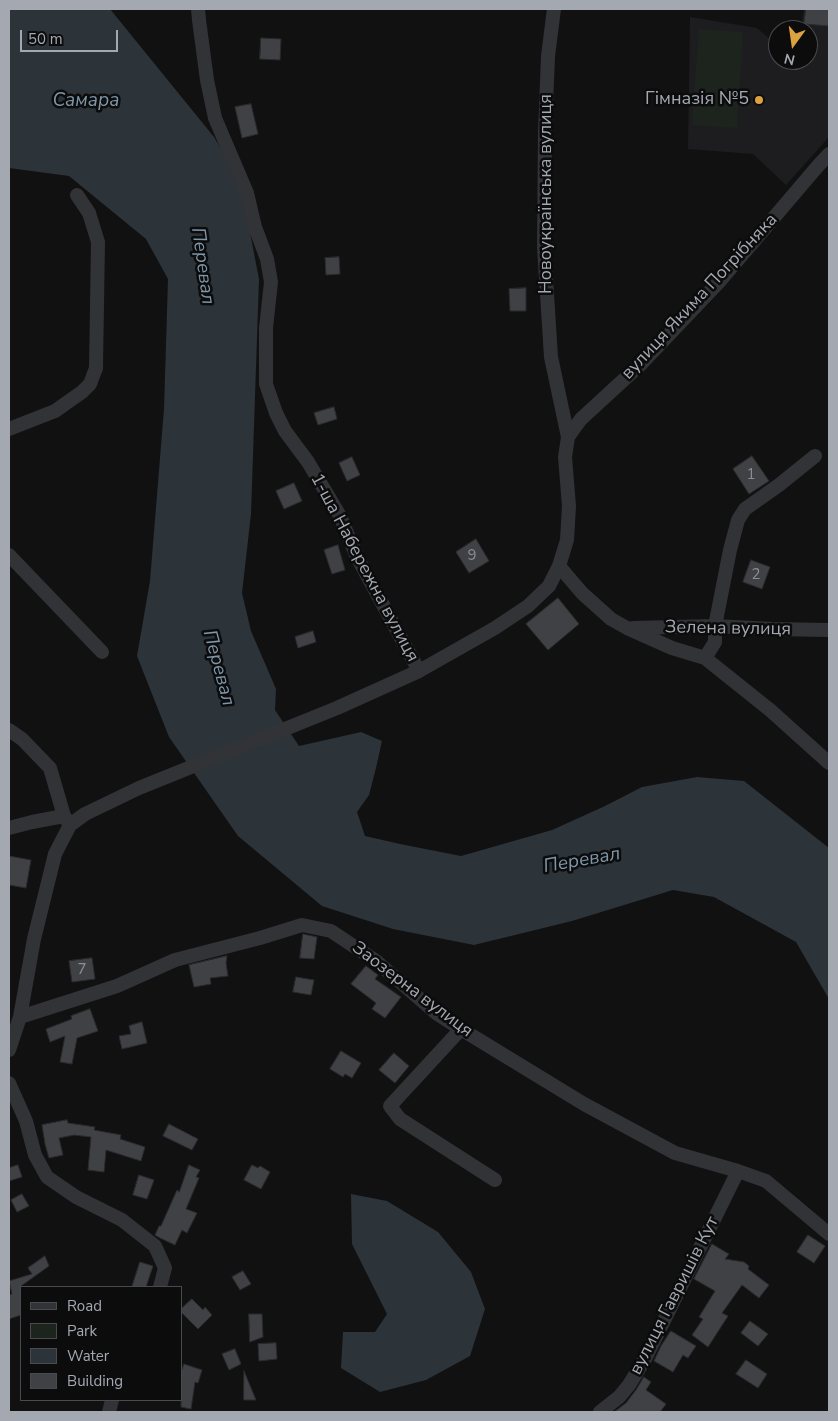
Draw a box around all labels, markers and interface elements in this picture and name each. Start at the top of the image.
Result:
scale bar [22,20,120,52]
north arrow [768,20,818,70]
text: 50 m [28,29,63,49]
text: N [782,49,797,70]
place label: Гімназія №5 [645,89,749,111]
water label: Самара [52,90,120,112]
street label: Новоукраїнська вулиця [536,94,558,294]
marker: Гімназія №5 [753,94,765,106]
street label: вулиця Якима Погрібняка [617,209,783,385]
water label: Перевал [185,226,219,306]
house number: 1 [747,466,755,484]
street label: 1-ша Набережна вулиця [305,470,423,666]
house number: 9 [468,547,476,565]
house number: 2 [752,566,760,584]
street label: Зелена вулиця [665,617,791,641]
water label: Перевал [197,627,239,709]
water label: Перевал [542,843,622,879]
street label: Заозерна вулиця [347,938,477,1042]
house number: 7 [78,961,86,979]
street label: вулиця Гавришів Кут [626,1213,724,1379]
legend [20,1286,182,1401]
text: Road [67,1296,102,1316]
text: Park [67,1321,97,1341]
text: Water [67,1346,109,1366]
text: Building [67,1371,123,1391]

